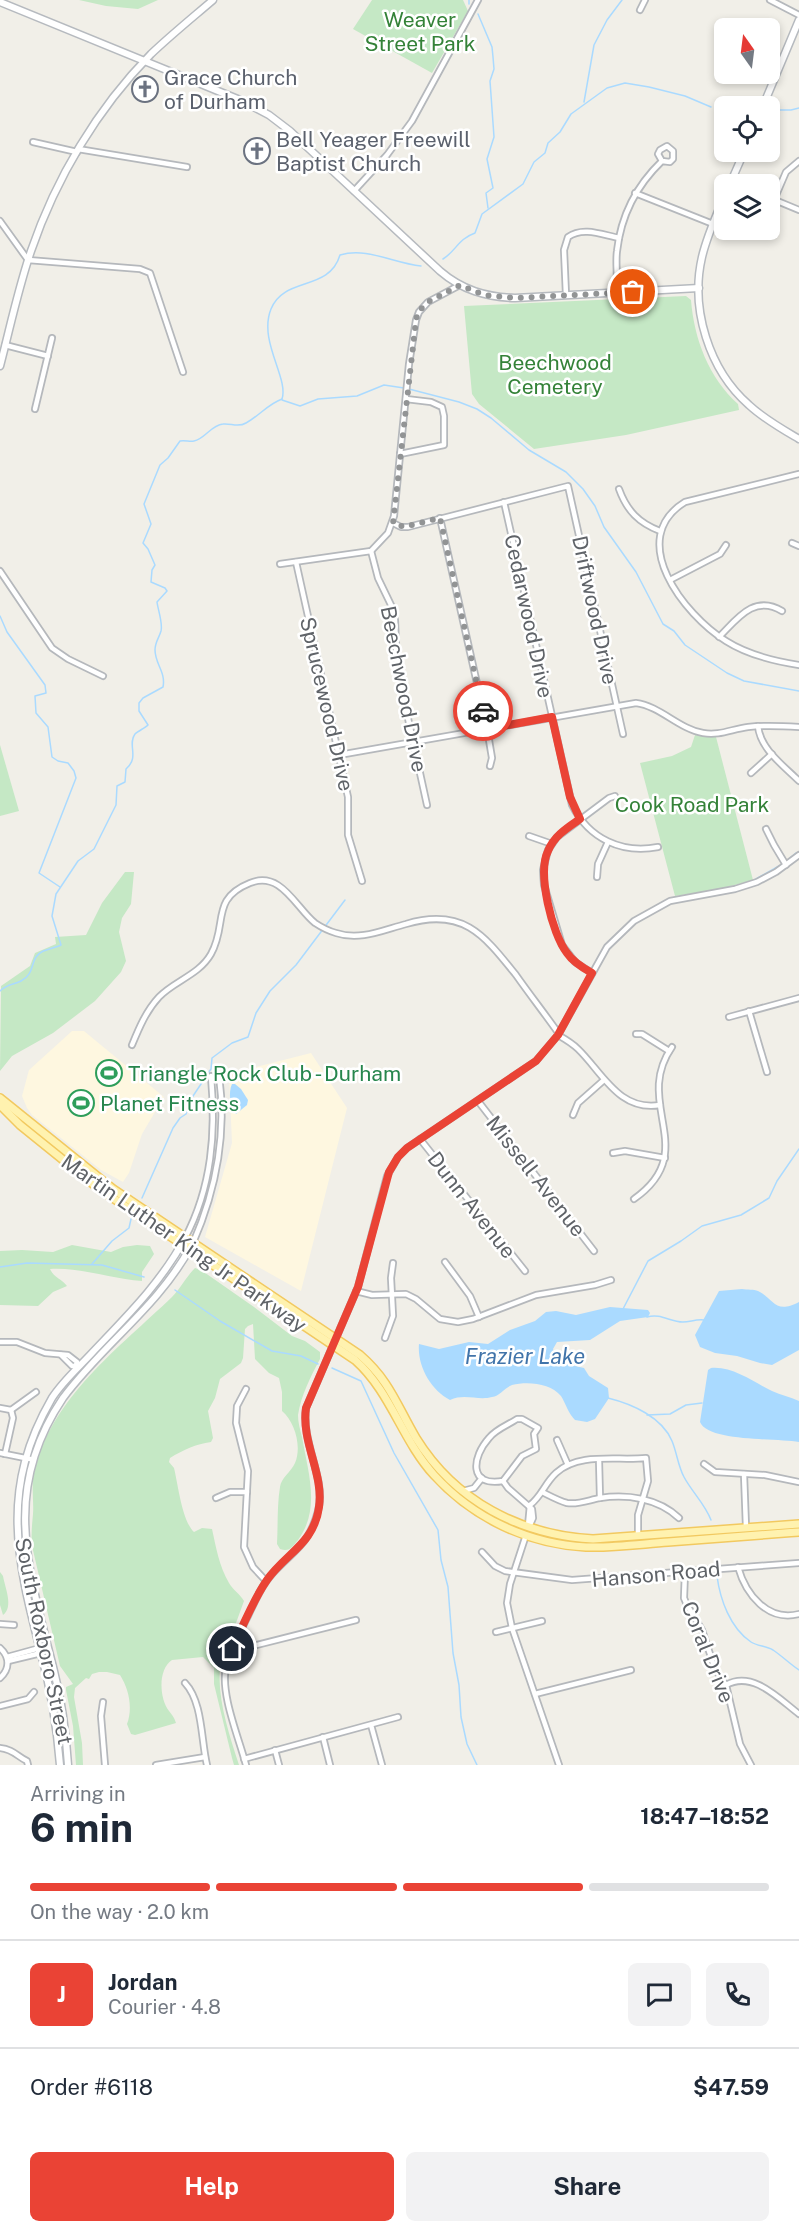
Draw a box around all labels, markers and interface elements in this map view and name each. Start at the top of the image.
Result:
park label: Weaver Street Park [364,7,476,56]
north arrow [714,18,780,84]
map controls [714,18,780,240]
place label: Grace Church of Durham [164,65,297,114]
church icon: Grace Church of Durham [130,74,160,104]
button: locate [714,96,780,162]
place label: Bell Yeager Freewill Baptist Church [276,127,471,176]
church icon: Bell Yeager Freewill Baptist Church [242,136,272,166]
button: layers [714,174,780,240]
pin [607,266,658,317]
icon: bag [616,275,649,308]
park label: Beechwood Cemetery [498,350,612,399]
street label: Cedarwood Drive [499,532,559,700]
street label: Driftwood Drive [567,533,623,687]
street label: Beechwood Drive [376,604,432,774]
street label: Sprucewood Drive [295,615,359,793]
courier [453,681,513,741]
icon: car [467,695,500,728]
park label: Cook Road Park [615,792,770,817]
sports icon: Triangle Rock Club - Durham [94,1058,124,1088]
place label: Triangle Rock Club - Durham [128,1061,401,1086]
sports icon: Planet Fitness [66,1088,96,1118]
place label: Planet Fitness [100,1091,239,1116]
street label: Missell Avenue [481,1111,591,1241]
street label: Dunn Avenue [423,1147,521,1263]
street label: Martin Luther King Jr Parkway [57,1149,311,1337]
water label: Frazier Lake [465,1343,585,1369]
street label: South Roxboro Street [10,1535,78,1747]
street label: Hanson Road [591,1556,721,1592]
street label: Coral Drive [676,1597,740,1707]
pin [206,1623,257,1674]
icon: home [215,1632,248,1665]
text: Arriving in [30,1782,125,1806]
text: 18:47–18:52 [640,1803,769,1829]
text: 6 min [30,1805,133,1851]
text: On the way · 2.0 km [30,1900,209,1924]
button: chat [628,1963,691,2026]
button: phone [706,1963,769,2026]
text: Jordan [108,1969,177,1995]
text: J [57,1981,66,2007]
text: Courier · 4.8 [108,1995,221,2019]
text: Order #6118 [30,2074,153,2100]
text: $47.59 [693,2074,769,2100]
button: Help [30,2152,394,2221]
button: Share [406,2152,769,2221]

